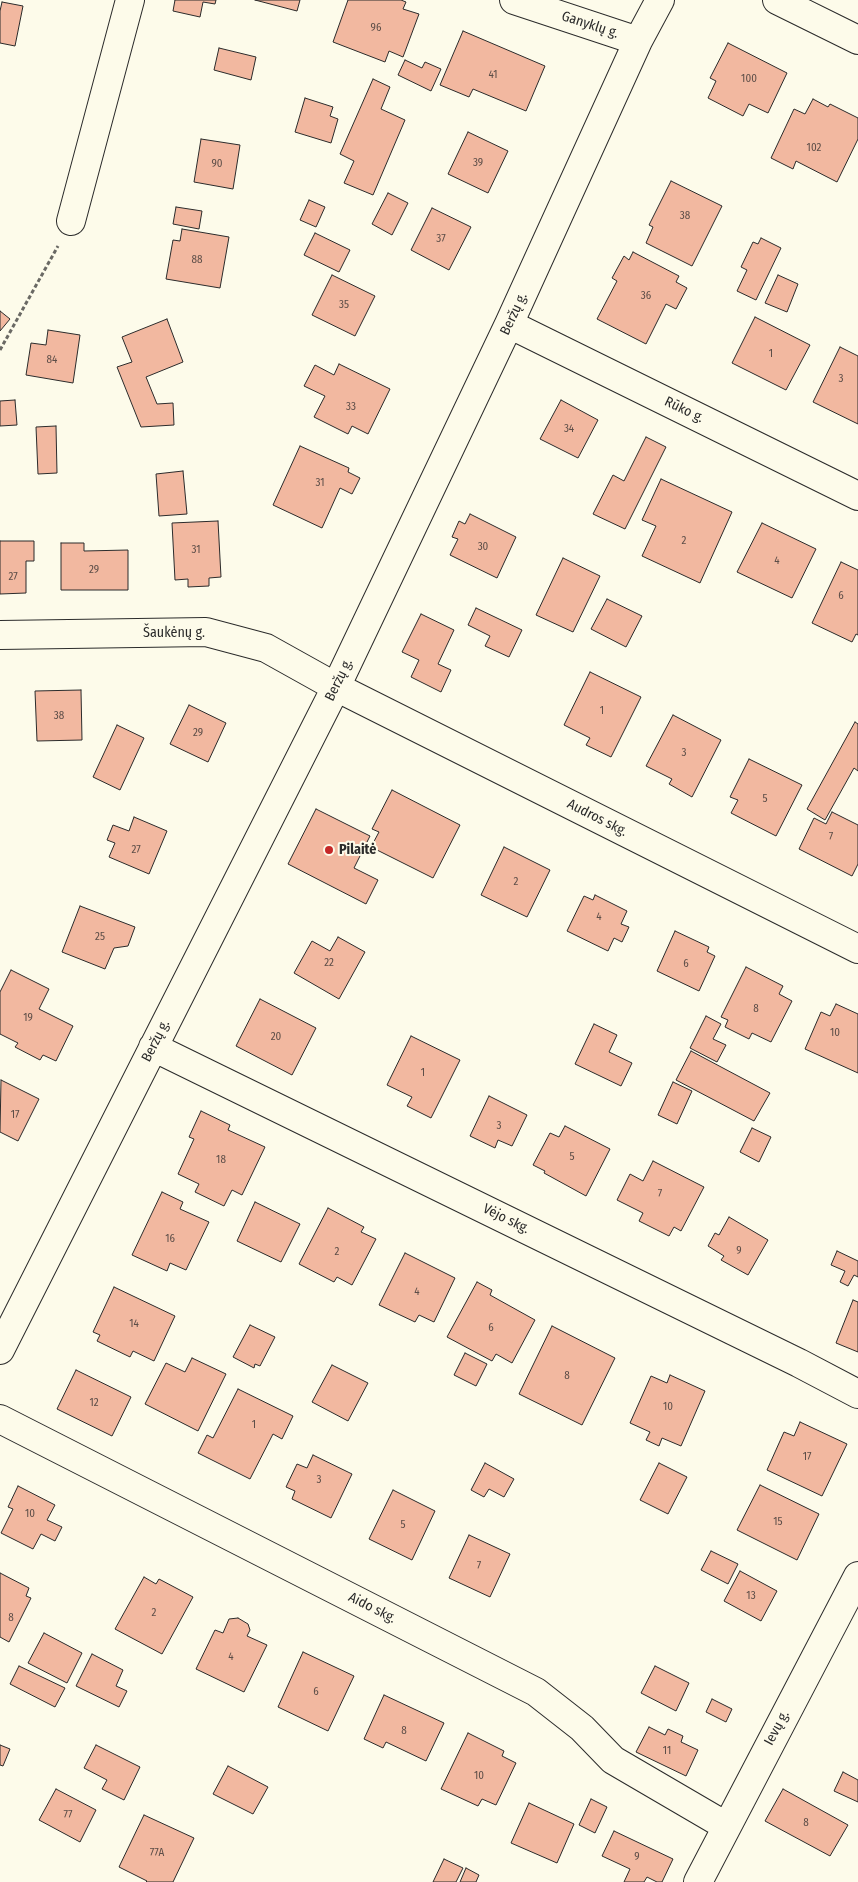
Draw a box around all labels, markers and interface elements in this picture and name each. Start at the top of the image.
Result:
street label: Ganyklų g. [559,8,621,42]
house number: 96 [371,21,381,35]
house number: 41 [488,68,498,82]
house number: 100 [741,72,757,86]
house number: 102 [807,141,821,155]
house number: 39 [473,156,483,170]
house number: 90 [211,157,223,171]
house number: 38 [680,209,690,223]
house number: 37 [436,232,446,246]
house number: 88 [192,253,202,267]
house number: 36 [641,289,651,303]
street label: Beržų g. [497,290,531,338]
house number: 35 [339,298,349,312]
house number: 1 [769,347,773,361]
house number: 84 [47,353,57,367]
house number: 3 [839,372,843,386]
street label: Rūko g. [662,393,706,427]
house number: 33 [346,400,356,414]
house number: 34 [564,422,574,436]
house number: 31 [316,476,324,490]
house number: 2 [682,534,686,548]
house number: 30 [478,540,488,554]
house number: 31 [192,543,200,557]
house number: 4 [774,554,780,568]
house number: 29 [89,563,99,577]
house number: 27 [8,570,18,584]
house number: 6 [838,589,844,603]
street label: Šaukėnų g. [143,625,205,641]
street label: Beržų g. [322,656,356,704]
house number: 1 [600,704,604,718]
house number: 38 [54,709,64,723]
house number: 29 [193,726,203,740]
house number: 3 [682,746,686,760]
house number: 5 [762,792,768,806]
street label: Audros skg. [564,796,630,840]
house number: 7 [829,830,833,844]
place label: Pilaitė [339,842,376,858]
house number: 27 [131,843,141,857]
marker: Pilaitė [323,844,335,856]
house number: 2 [514,875,518,889]
house number: 4 [596,910,602,924]
house number: 25 [95,930,105,944]
house number: 22 [324,956,334,970]
house number: 6 [683,957,689,971]
house number: 8 [753,1002,759,1016]
house number: 19 [23,1011,33,1025]
street label: Beržų g. [138,1017,174,1065]
house number: 10 [830,1026,840,1040]
house number: 20 [271,1030,281,1044]
house number: 1 [421,1066,425,1080]
house number: 17 [11,1108,19,1122]
house number: 3 [497,1119,501,1133]
house number: 5 [569,1150,575,1164]
house number: 18 [216,1153,226,1167]
house number: 7 [658,1187,662,1201]
street label: Vėjo skg. [480,1201,532,1237]
house number: 16 [165,1232,175,1246]
house number: 9 [736,1244,742,1258]
house number: 2 [335,1245,339,1259]
house number: 4 [414,1285,420,1299]
house number: 14 [129,1317,139,1331]
house number: 6 [488,1321,494,1335]
house number: 8 [564,1369,570,1383]
house number: 12 [89,1396,99,1410]
house number: 10 [663,1400,673,1414]
house number: 1 [252,1418,256,1432]
house number: 17 [803,1450,811,1464]
house number: 3 [317,1473,321,1487]
house number: 10 [25,1507,35,1521]
house number: 15 [773,1515,783,1529]
house number: 5 [400,1518,406,1532]
house number: 7 [477,1559,481,1573]
street label: Aido skg. [345,1589,399,1627]
house number: 13 [746,1589,756,1603]
house number: 2 [152,1606,156,1620]
house number: 8 [8,1611,14,1625]
house number: 4 [228,1650,234,1664]
house number: 6 [313,1685,319,1699]
street label: Ievų g. [761,1708,793,1748]
house number: 8 [401,1724,407,1738]
house number: 11 [663,1744,671,1758]
house number: 10 [474,1769,484,1783]
house number: 77 [64,1808,72,1822]
house number: 8 [803,1816,809,1830]
house number: 77A [150,1846,164,1860]
house number: 9 [634,1850,640,1864]

